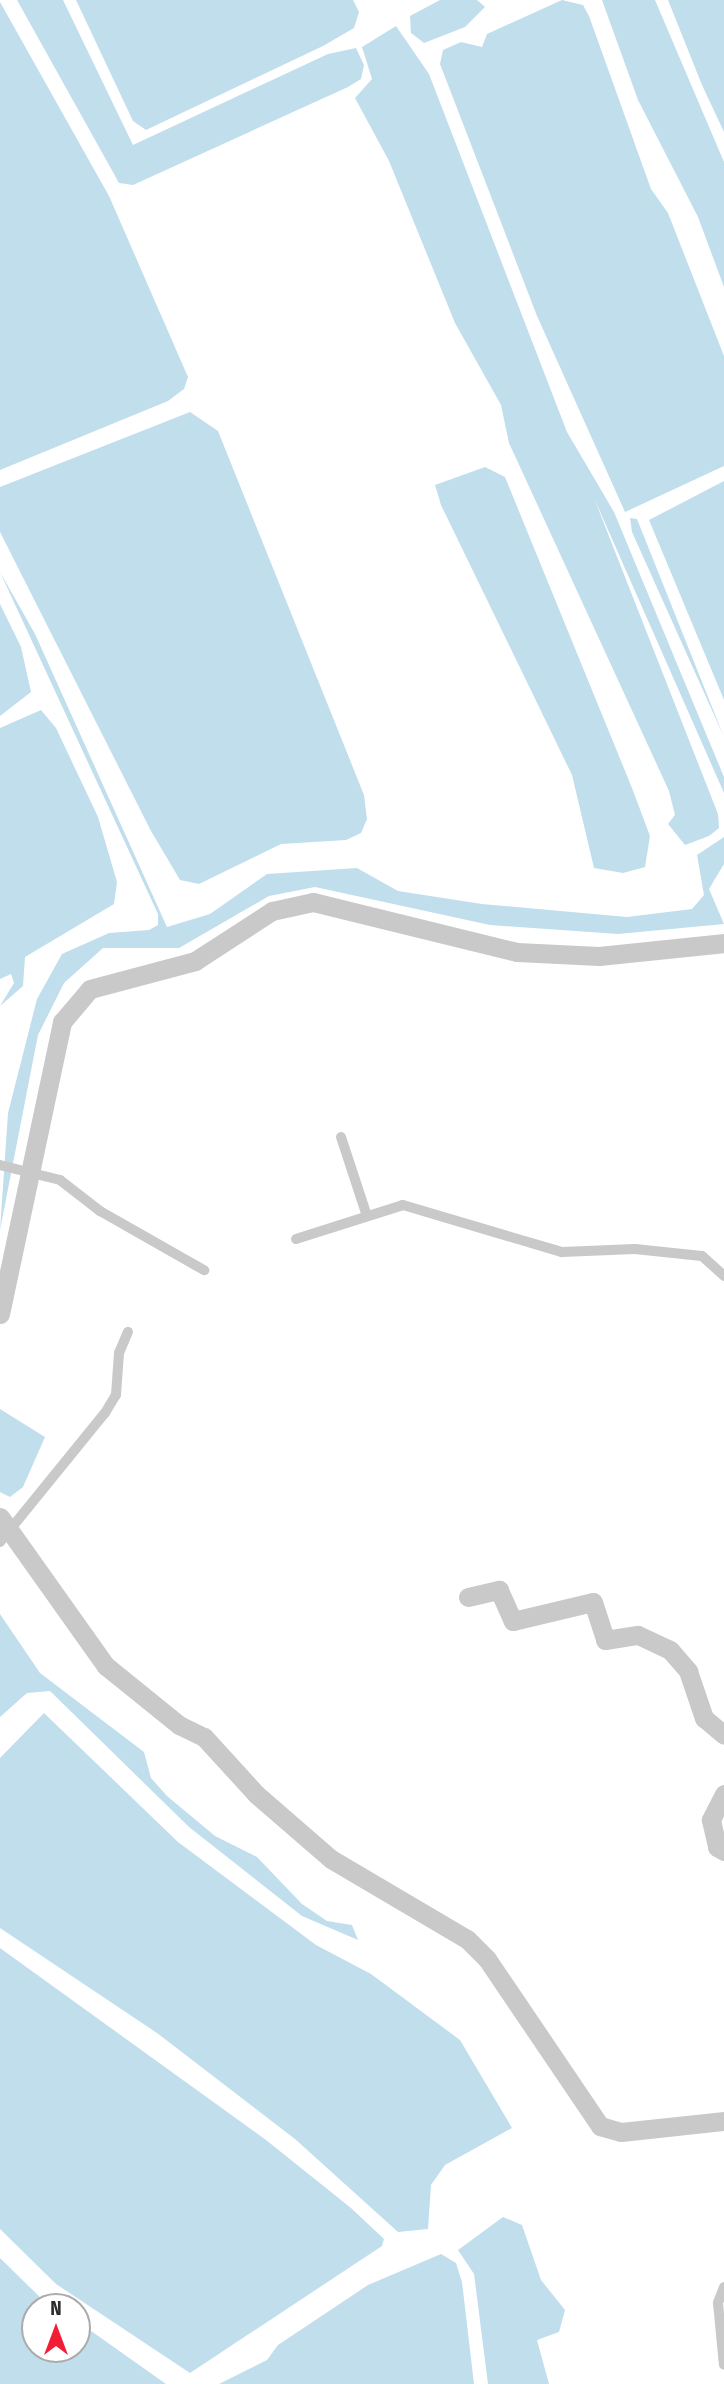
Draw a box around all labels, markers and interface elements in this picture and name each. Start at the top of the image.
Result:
north arrow [21,2293,91,2363]
text: N [50,2297,62,2320]

